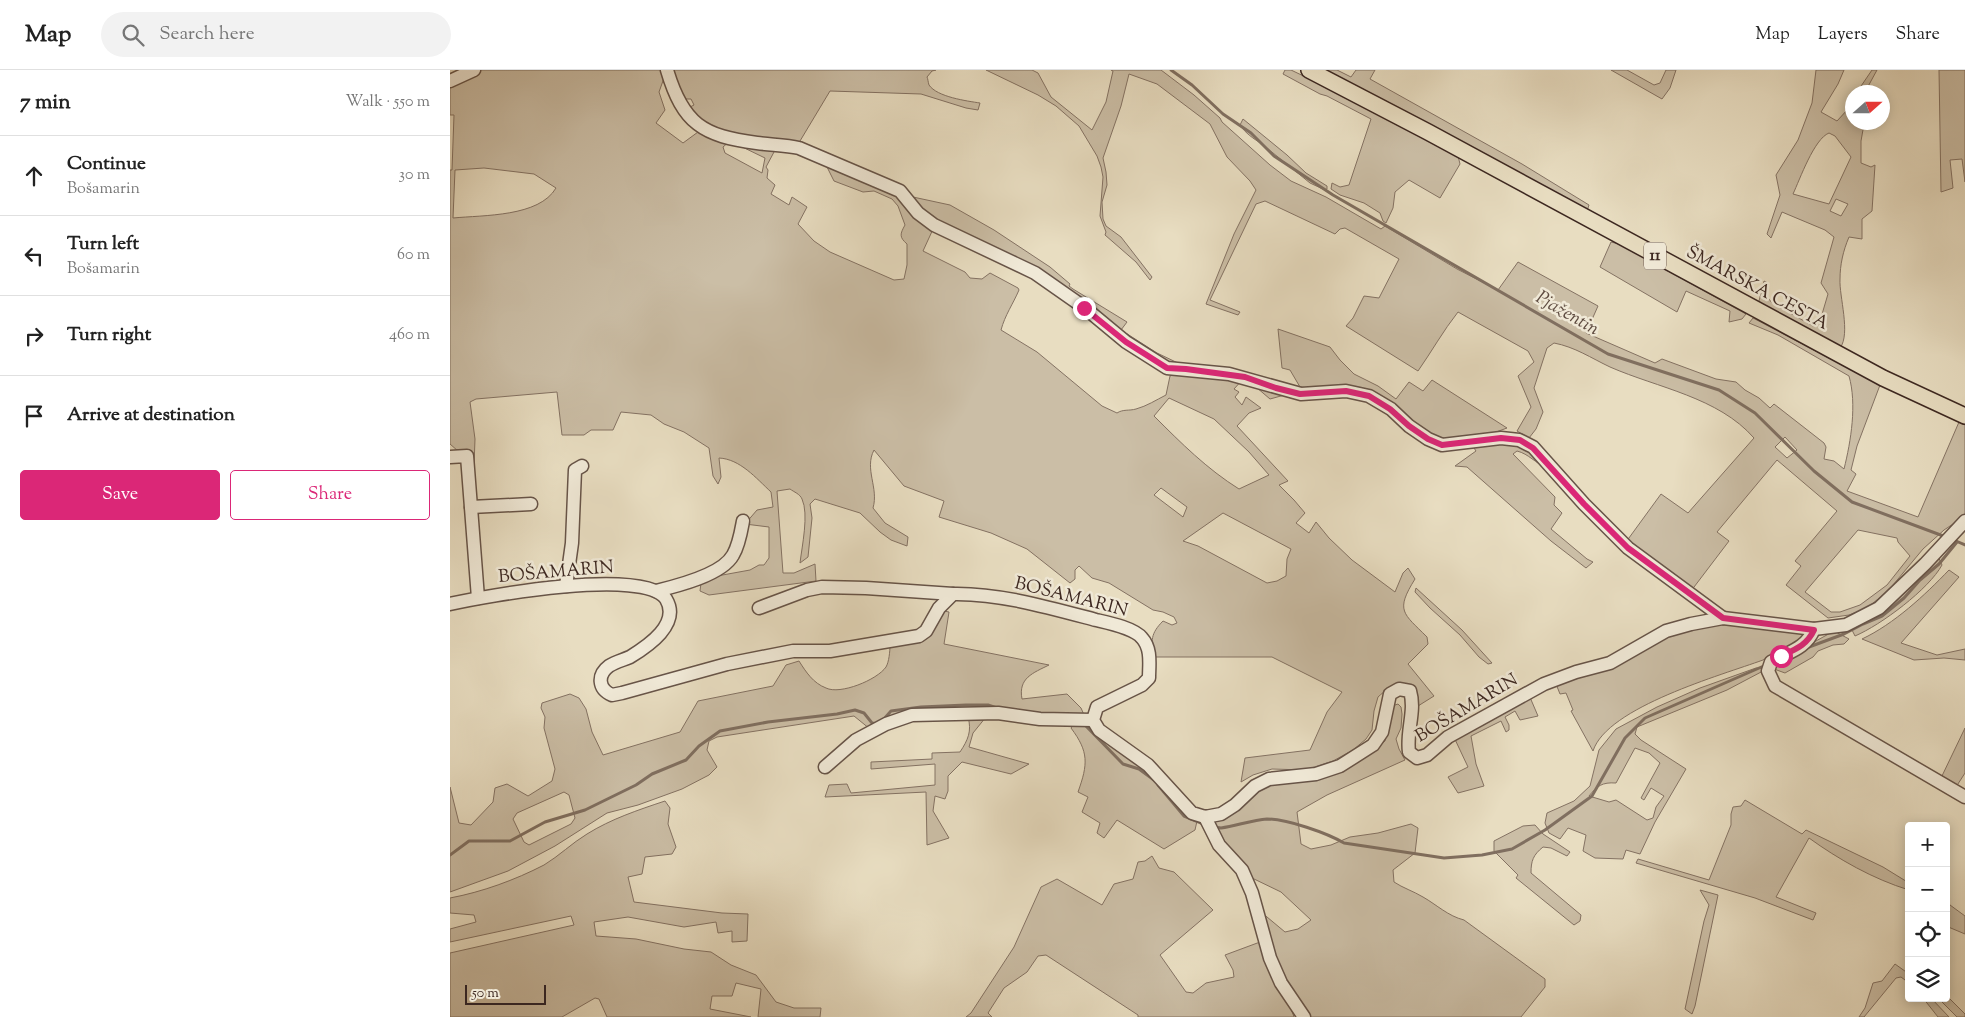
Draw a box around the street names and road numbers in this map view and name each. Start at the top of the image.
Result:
street label: ŠMARSKA CESTA [1681,240,1833,338]
road number: 11 [1644,242,1666,270]
street label: BOŠAMARIN [497,555,615,591]
street label: BOŠAMARIN [1012,571,1130,625]
street label: BOŠAMARIN [1411,668,1523,750]

